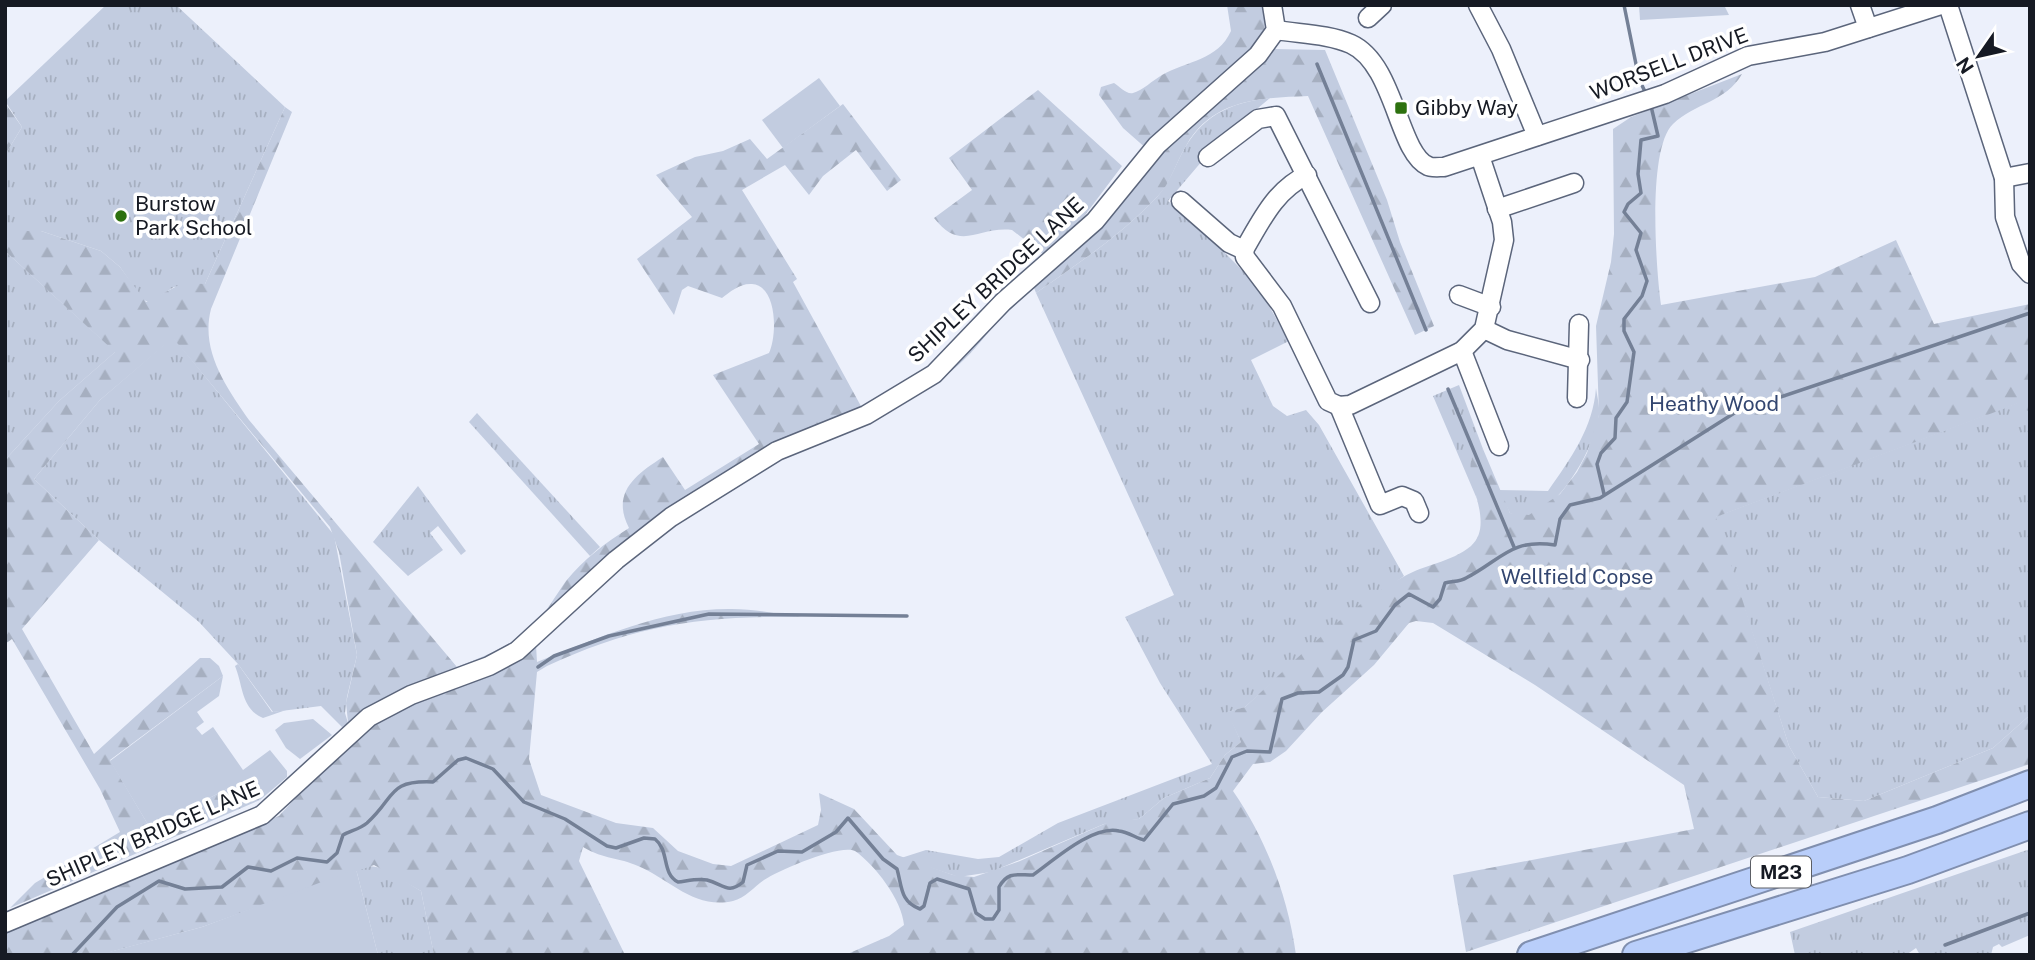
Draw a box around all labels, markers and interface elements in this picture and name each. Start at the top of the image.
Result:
north arrow [1944,21,2014,91]
street label: WORSELL DRIVE [1586,22,1751,105]
text: N [1952,53,1978,78]
place label: Gibby Way [1415,95,1518,120]
marker: Gibby Way [1393,100,1409,116]
place label: Burstow Park School [135,191,252,240]
street label: SHIPLEY BRIDGE LANE [903,192,1089,368]
marker: Burstow Park School [113,208,129,224]
park label: Heathy Wood [1649,391,1779,416]
park label: Wellfield Copse [1501,564,1653,589]
street label: SHIPLEY BRIDGE LANE [42,775,264,892]
road number: M23 [1751,856,1811,888]

